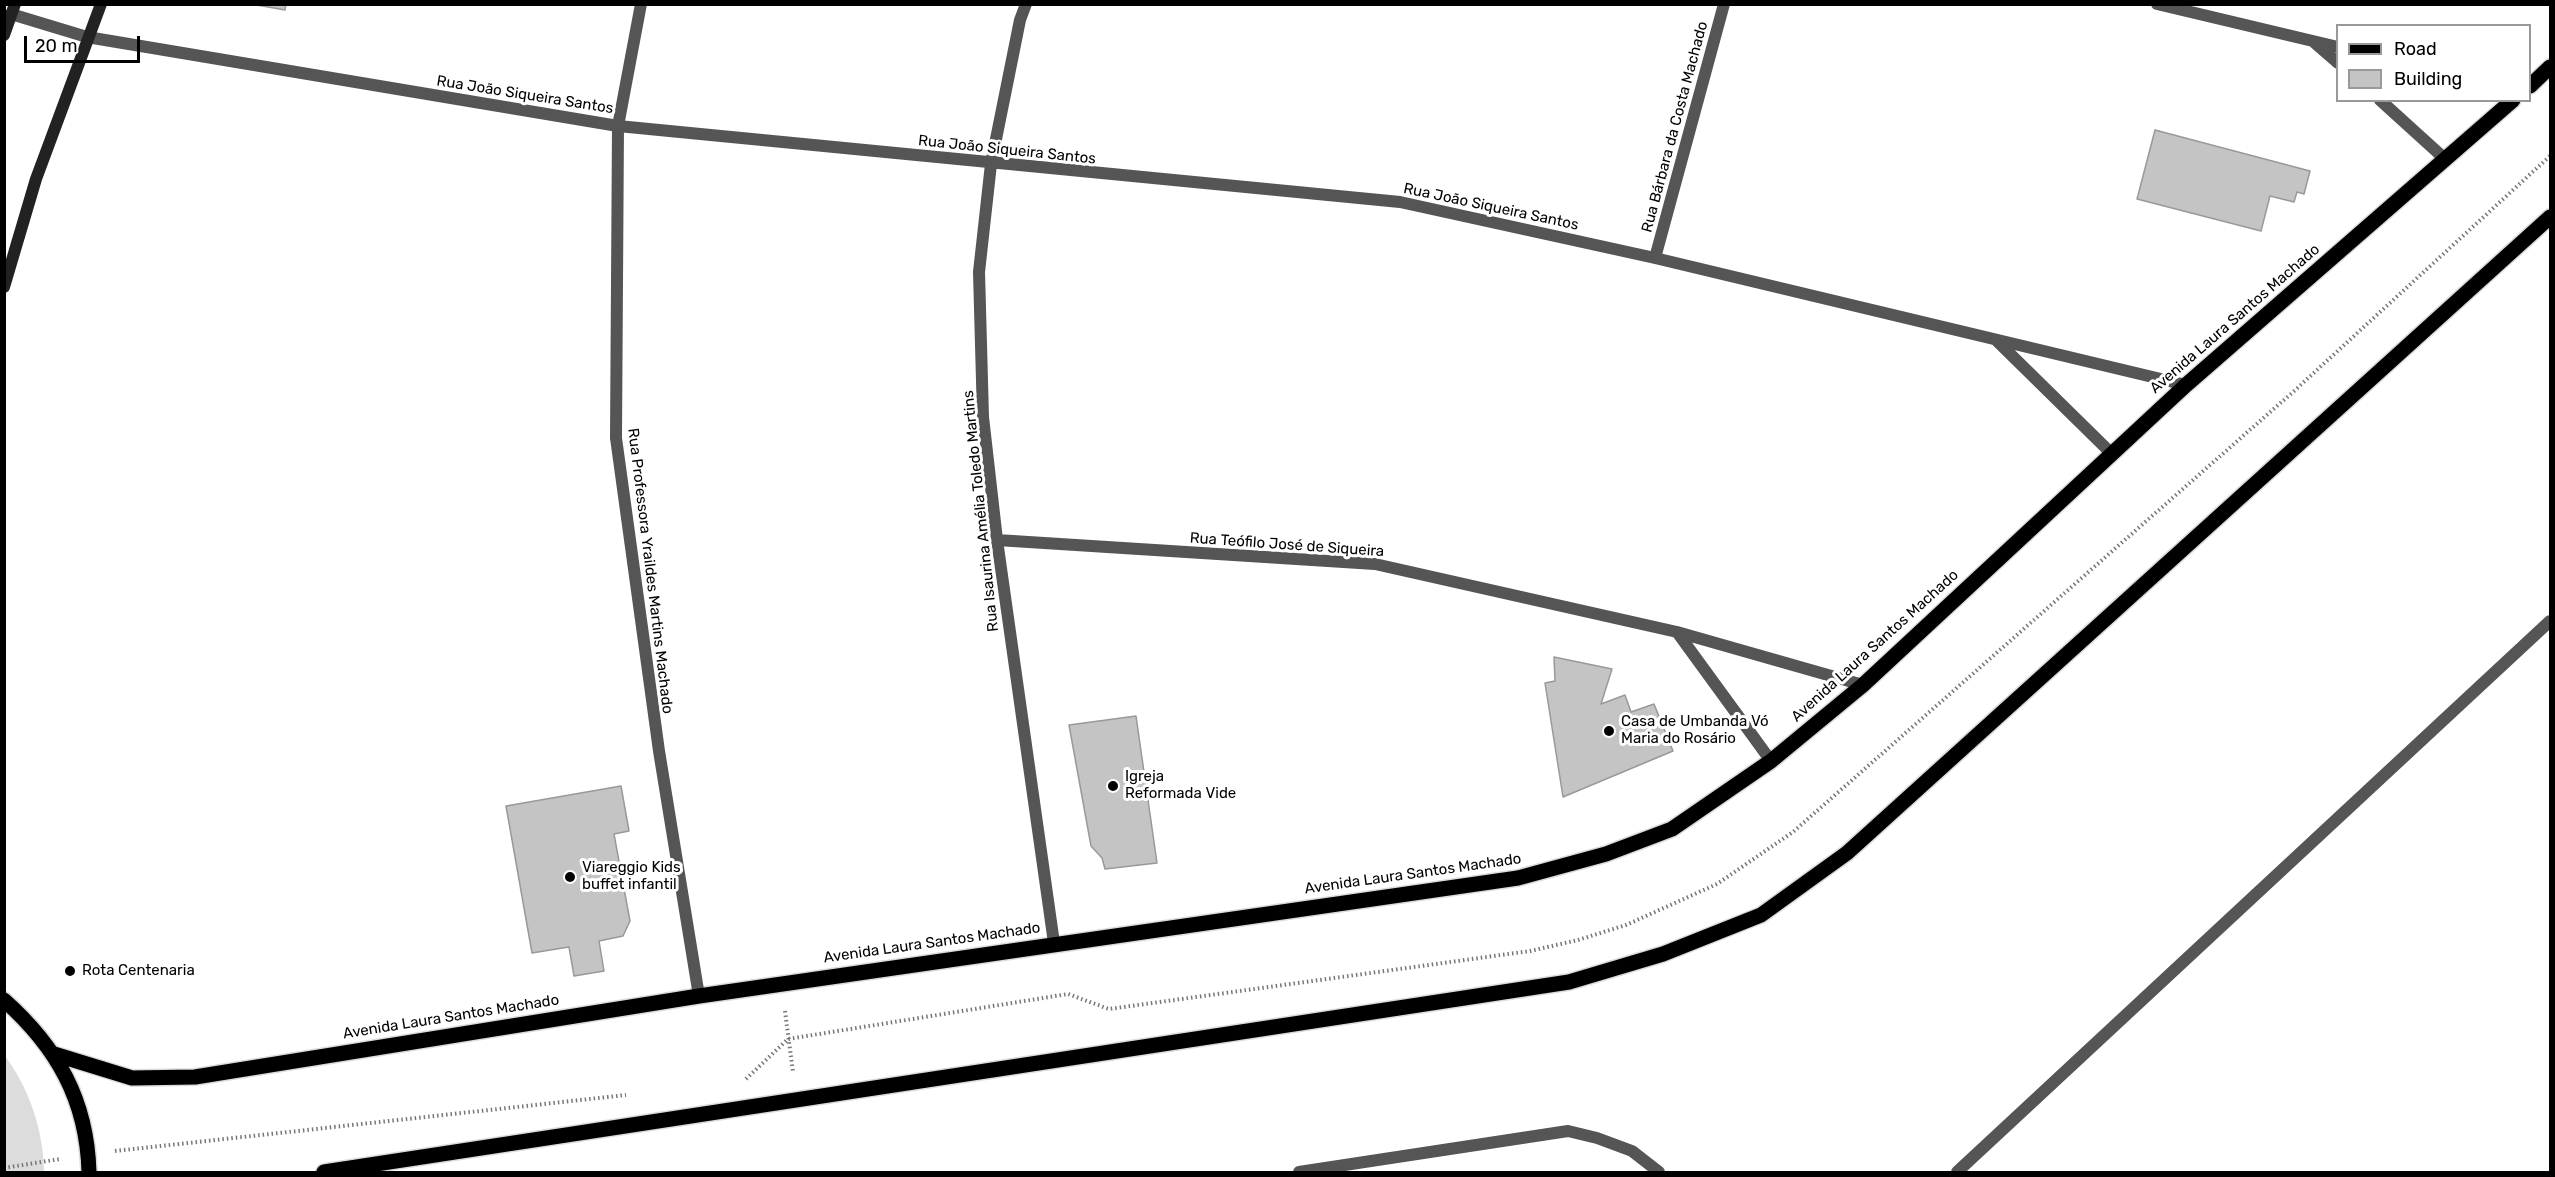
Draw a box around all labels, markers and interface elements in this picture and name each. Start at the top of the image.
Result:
street label: Rua Bárbara da Costa Machado [1638,19,1712,235]
scale bar [27,24,142,62]
legend [2336,24,2531,102]
text: 20 m [35,35,77,57]
text: Road [2394,38,2437,60]
text: Building [2394,68,2462,90]
street label: Rua João Siqueira Santos [435,72,615,118]
street label: Rua João Siqueira Santos [917,132,1097,168]
street label: Rua João Siqueira Santos [1402,180,1580,234]
street label: Avenida Laura Santos Machado [2147,240,2323,398]
street label: Rua Isaurina Amélia Toledo Martins [959,389,1003,633]
street label: Rua Professora Yraildes Martins Machado [624,427,676,715]
street label: Rua Teófilo José de Siqueira [1189,529,1385,561]
street label: Avenida Laura Santos Machado [1788,566,1962,726]
place label: Casa de Umbanda Vó Maria do Rosário [1621,713,1769,748]
marker: Casa de Umbanda Vó Maria do Rosário [1602,724,1616,738]
place label: Igreja Reformada Vide [1125,768,1236,803]
marker: Igreja Reformada Vide [1106,779,1120,793]
street label: Avenida Laura Santos Machado [1303,850,1523,898]
place label: Viareggio Kids buffet infantil [582,859,681,894]
marker: Viareggio Kids buffet infantil [563,870,577,884]
street label: Avenida Laura Santos Machado [822,919,1042,967]
place label: Rota Centenaria [82,962,195,980]
marker: Rota Centenaria [63,964,77,978]
street label: Avenida Laura Santos Machado [342,991,560,1043]

